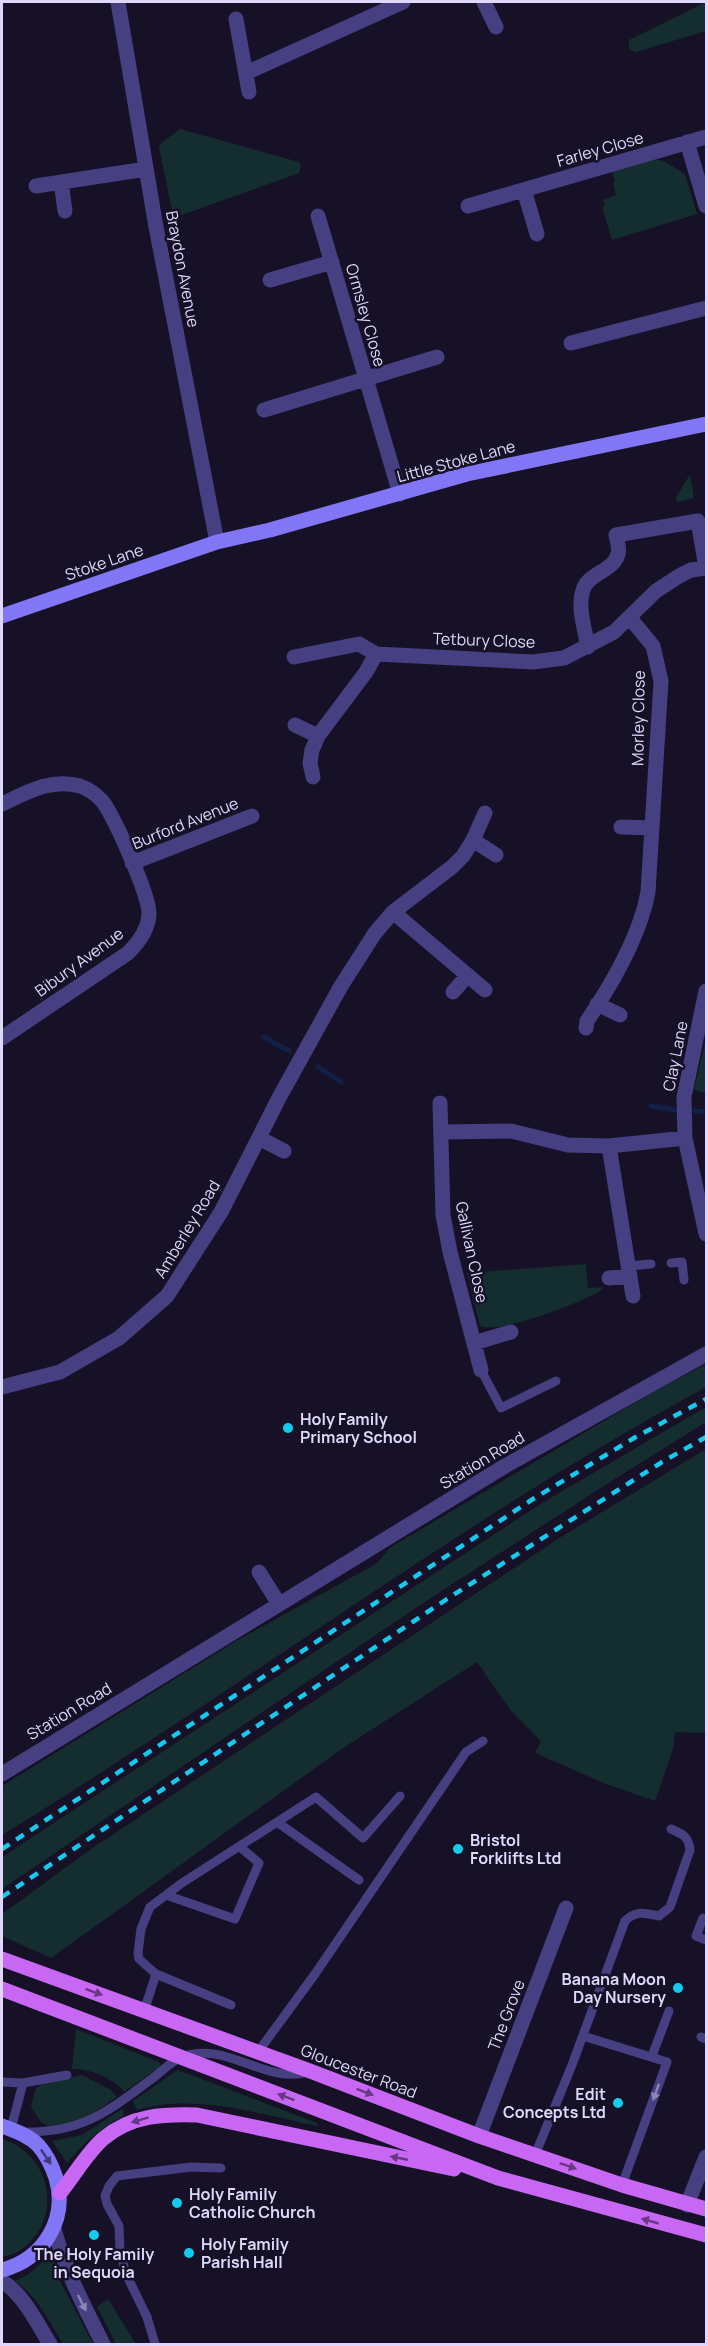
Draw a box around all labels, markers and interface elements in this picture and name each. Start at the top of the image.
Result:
street label: Farley Close [554,126,646,172]
street label: Braydon Avenue [161,209,205,329]
street label: Ormsley Close [341,261,391,369]
street label: Little Stoke Lane [394,435,518,487]
street label: Stoke Lane [62,538,146,586]
street label: Tetbury Close [432,627,536,653]
street label: Morley Close [626,670,650,766]
street label: Burford Avenue [129,792,241,854]
street label: Bibury Avenue [30,922,128,1002]
street label: Clay Lane [657,1019,693,1093]
street label: Amberley Road [149,1176,225,1282]
street label: Gallivan Close [451,1199,493,1305]
place label: Holy Family Primary School [300,1408,417,1448]
marker: Holy Family Primary School [281,1421,295,1435]
street label: Station Road [435,1426,529,1494]
street label: Station Road [22,1677,116,1745]
place label: Bristol Forklifts Ltd [470,1829,561,1869]
marker: Bristol Forklifts Ltd [451,1842,465,1856]
place label: Banana Moon Day Nursery [562,1968,666,2008]
street label: The Grove [482,1976,530,2054]
marker: Banana Moon Day Nursery [671,1981,685,1995]
one-way arrow [85,1988,103,1998]
street label: Gloucester Road [298,2039,420,2103]
place label: Edit Concepts Ltd [503,2083,606,2123]
one-way arrow [651,2083,660,2101]
one-way arrow [356,2088,374,2097]
one-way arrow [277,2092,295,2101]
marker: Edit Concepts Ltd [611,2096,625,2110]
one-way arrow [131,2116,149,2125]
one-way arrow [41,2149,52,2166]
one-way arrow [390,2153,409,2162]
one-way arrow [559,2162,577,2172]
place label: Holy Family Catholic Church [189,2183,316,2223]
marker: Holy Family Catholic Church [170,2196,184,2210]
one-way arrow [641,2215,659,2225]
marker: The Holy Family in Sequoia [87,2228,101,2242]
place label: Holy Family Parish Hall [201,2233,289,2273]
place label: The Holy Family in Sequoia [34,2243,154,2283]
marker: Holy Family Parish Hall [182,2246,196,2260]
one-way arrow [77,2294,87,2311]

